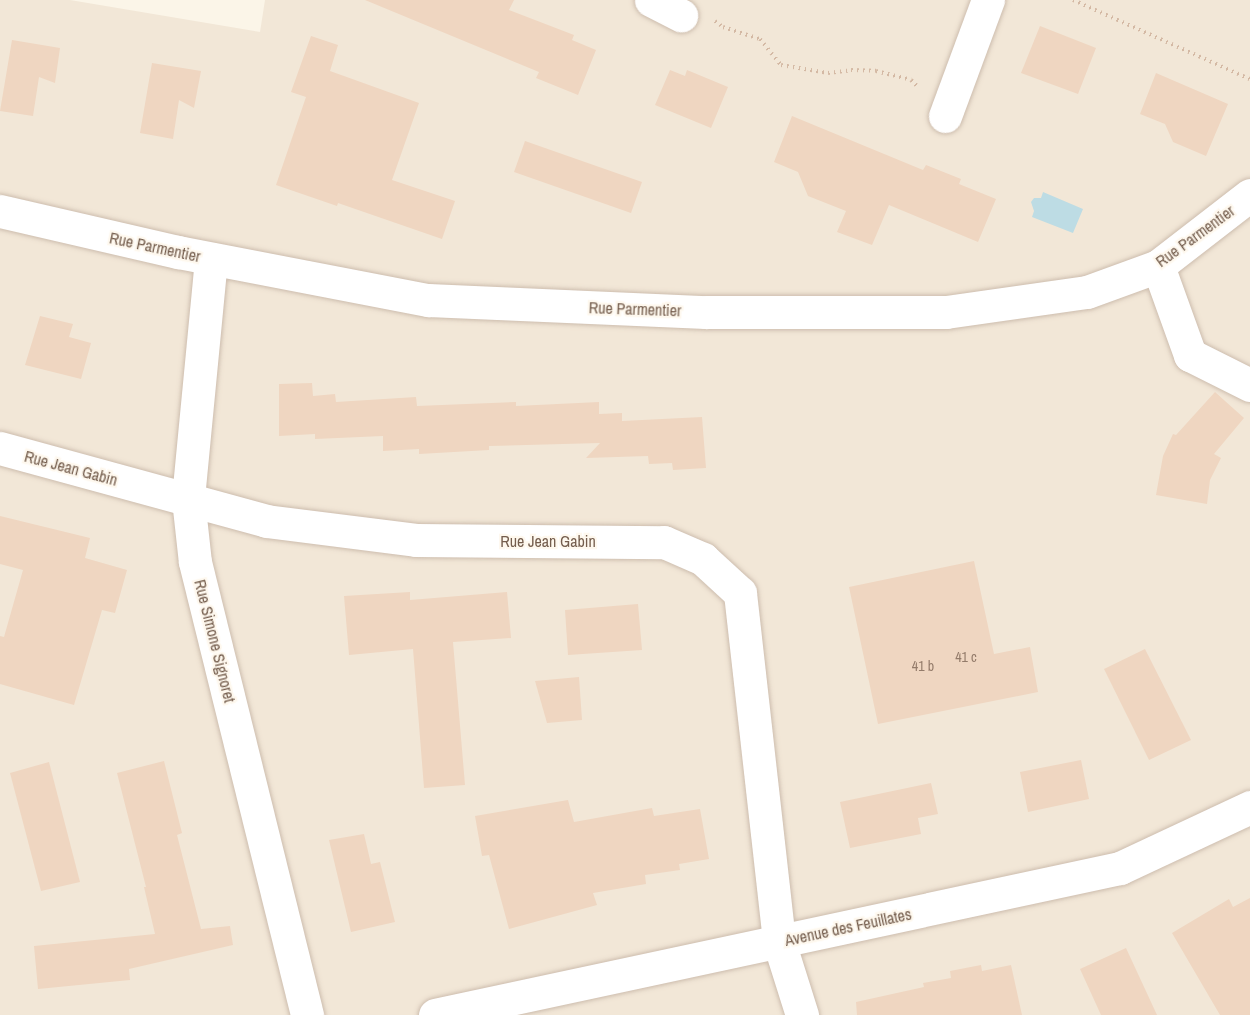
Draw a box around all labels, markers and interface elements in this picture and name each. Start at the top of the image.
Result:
street label: Rue Parmentier [1152,201,1238,271]
street label: Rue Parmentier [108,228,202,266]
street label: Rue Parmentier [588,298,682,320]
street label: Rue Jean Gabin [22,446,120,490]
street label: Rue Jean Gabin [500,531,596,551]
street label: Rue Simone Signoret [190,577,240,705]
house number: 41 c [955,649,977,665]
house number: 41 b [912,658,934,674]
street label: Avenue des Feuillates [783,904,913,950]

